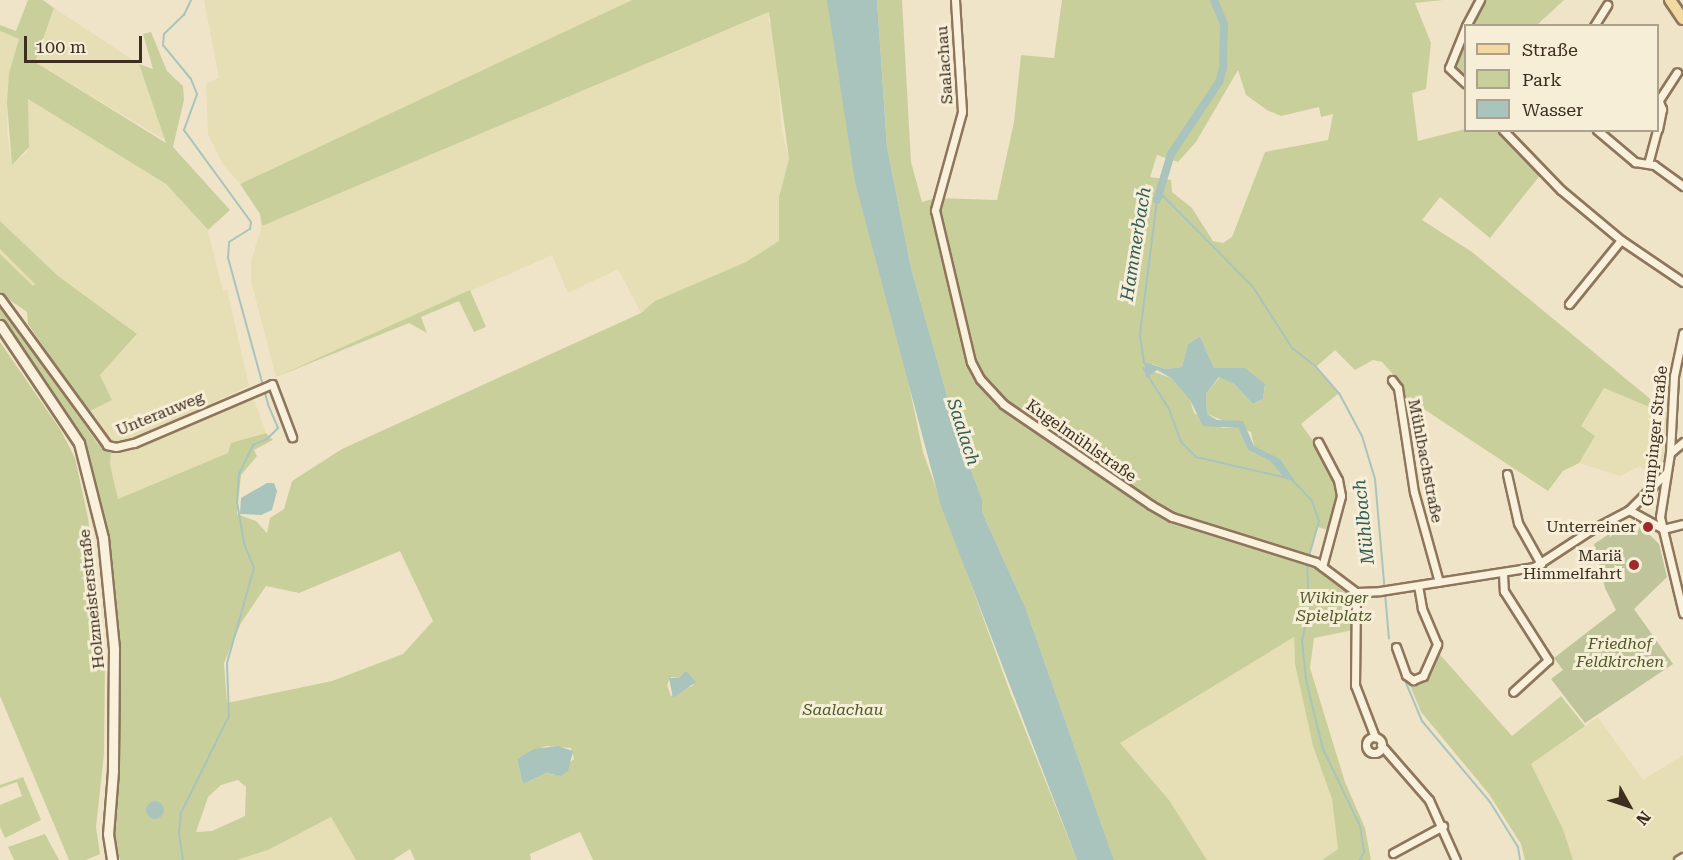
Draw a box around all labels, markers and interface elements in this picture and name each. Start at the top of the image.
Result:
scale bar [27,24,146,62]
legend [1464,24,1659,132]
street label: Saalachau [933,25,957,105]
text: 100 m [35,36,86,57]
text: Straße [1522,39,1578,60]
text: Park [1522,69,1562,90]
text: Wasser [1522,99,1583,120]
water label: Hammerbach [1116,185,1156,303]
street label: Gumpinger Straße [1638,365,1672,507]
street label: Unterauweg [113,388,207,440]
water label: Saalach [942,396,984,468]
street label: Kugelmühlstraße [1022,396,1140,486]
street label: Mühlbachstraße [1404,398,1446,524]
water label: Mühlbach [1349,478,1379,566]
place label: Unterreiner [1546,517,1636,537]
marker: Unterreiner [1641,520,1655,534]
street label: Holzmeisterstraße [75,528,109,670]
place label: Mariä Himmelfahrt [1523,546,1622,584]
marker: Mariä Himmelfahrt [1627,558,1641,572]
park label: Wikinger Spielplatz [1296,588,1372,626]
park label: Friedhof Feldkirchen [1576,634,1664,672]
park label: Saalachau [803,700,883,720]
north arrow [1599,776,1659,836]
text: N [1632,807,1654,829]

